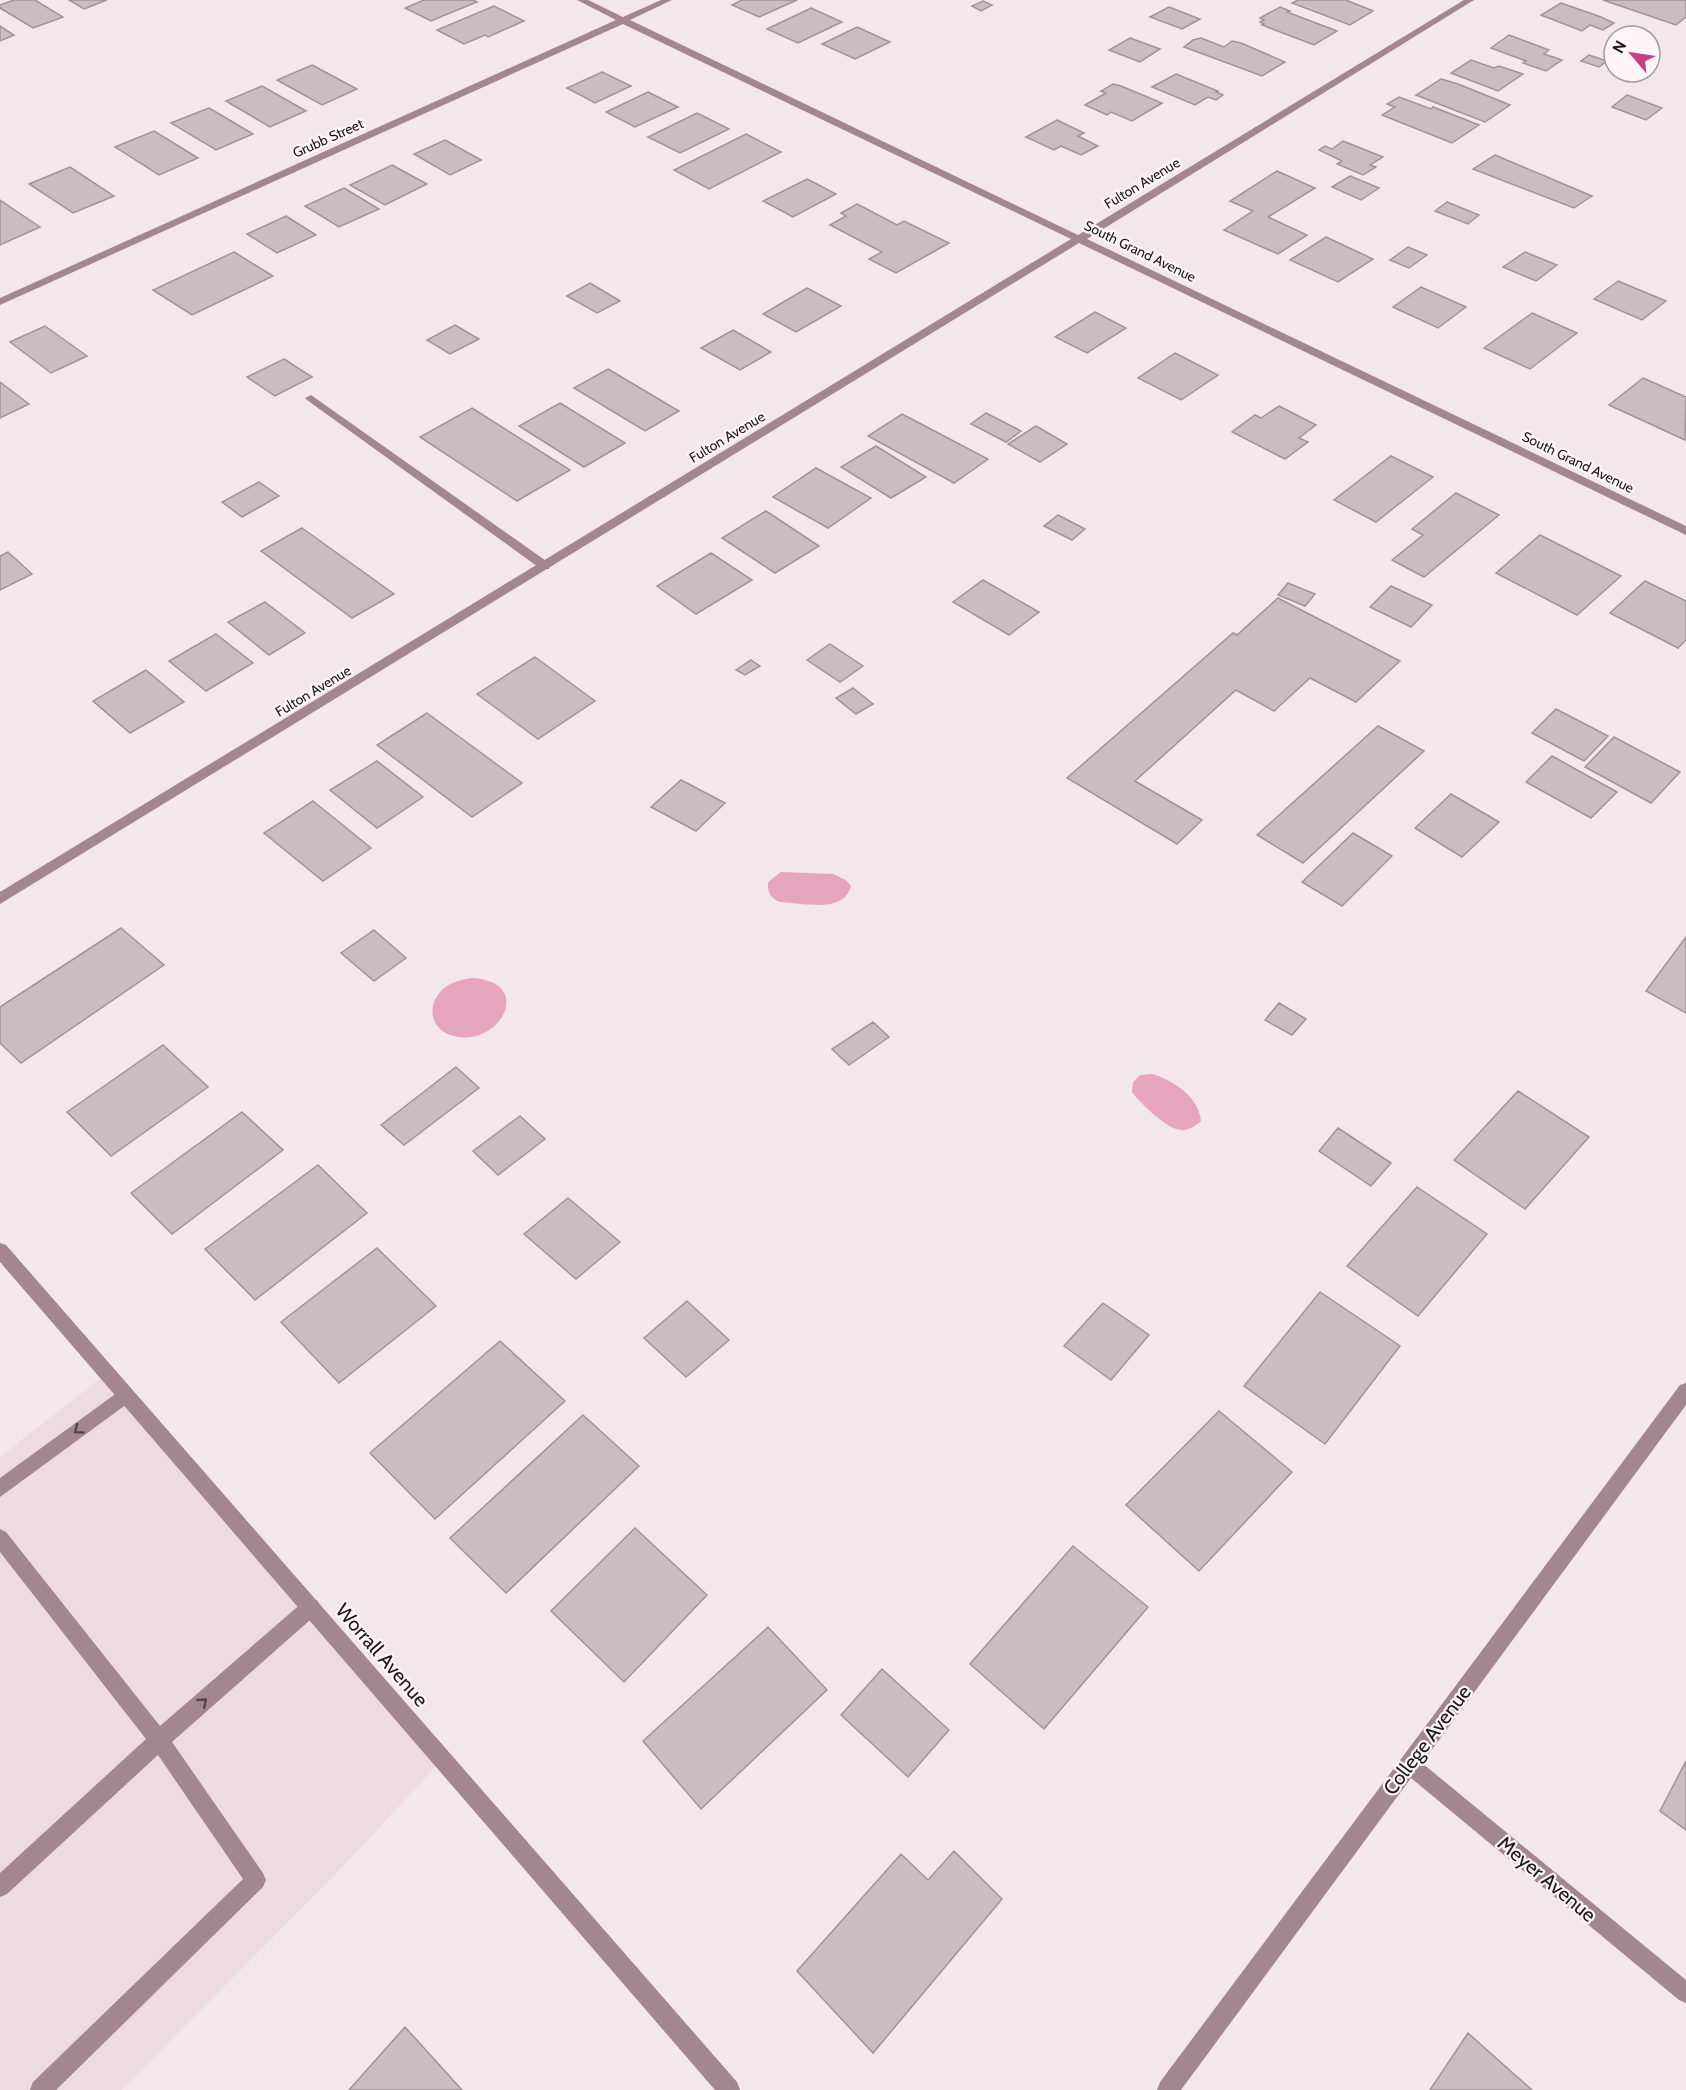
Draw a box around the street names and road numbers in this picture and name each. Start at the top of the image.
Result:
street label: Grubb Street [290,114,367,162]
street label: Fulton Avenue [1101,153,1183,213]
street label: South Grand Avenue [1081,216,1199,286]
street label: Fulton Avenue [686,407,768,467]
street label: South Grand Avenue [1519,427,1637,497]
street label: Fulton Avenue [272,661,354,721]
street label: Worrall Avenue [331,1599,433,1711]
street label: College Avenue [1378,1681,1476,1799]
street label: Meyer Avenue [1493,1831,1601,1927]

